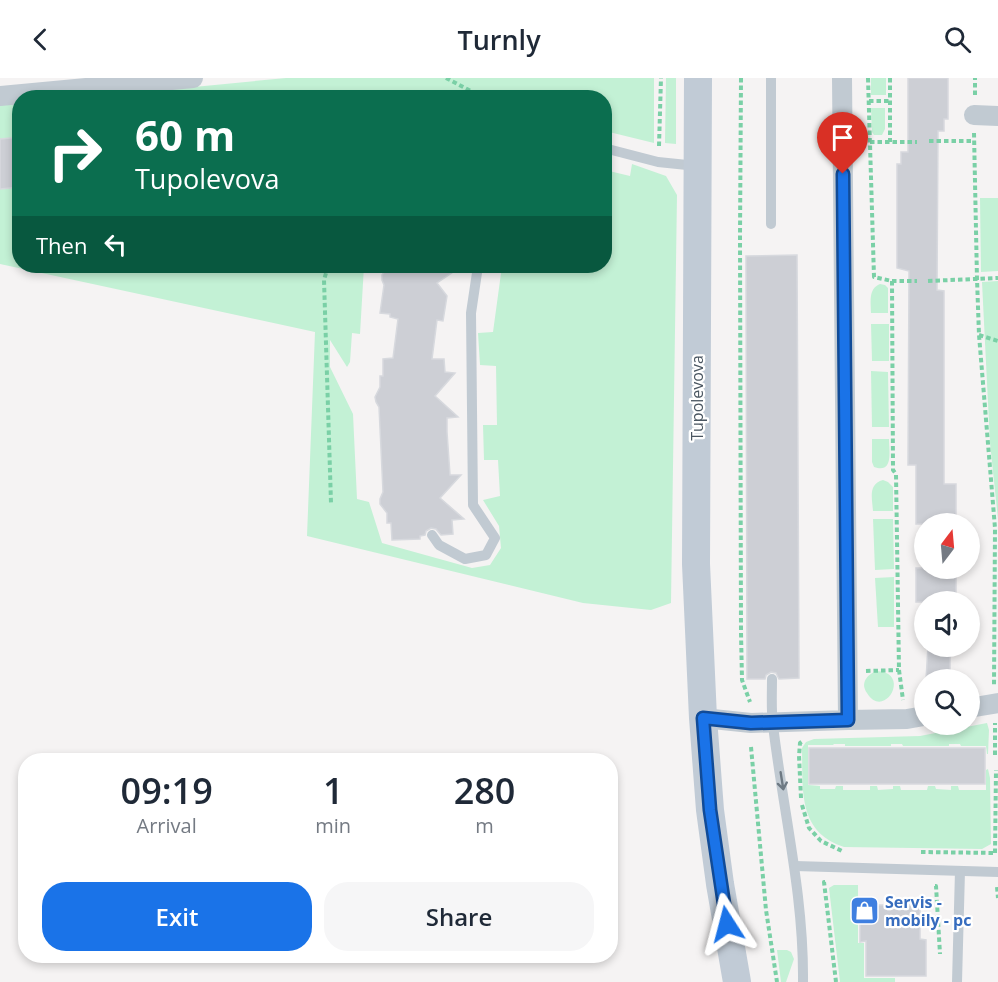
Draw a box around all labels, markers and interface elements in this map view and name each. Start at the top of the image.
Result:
text: Turnly [457,21,541,58]
icon: back [24,23,57,56]
icon: search [941,23,974,56]
text: 60 m [135,106,235,163]
pin [817,112,868,174]
icon: right [36,114,114,192]
icon: arrive [826,121,859,154]
text: Tupolevova [135,160,279,197]
icon: left [99,228,132,261]
text: Then [36,230,87,260]
street label: Tupolevova [686,355,708,441]
north arrow [914,513,980,579]
map controls [914,513,980,735]
button: sound [914,591,980,657]
button: search [914,669,980,735]
text: 09:19 [121,766,213,815]
text: 1 [323,766,344,815]
text: 280 [454,766,515,815]
one-way arrow [776,770,787,790]
text: Arrival [137,812,197,839]
text: min [315,812,351,839]
text: m [475,812,494,839]
button: Exit [42,882,312,951]
button: Share [324,882,594,951]
place label: Servis - mobily - pc [885,891,971,931]
position arrow [695,892,759,956]
shop icon: Servis - mobily - pc [848,895,880,927]

